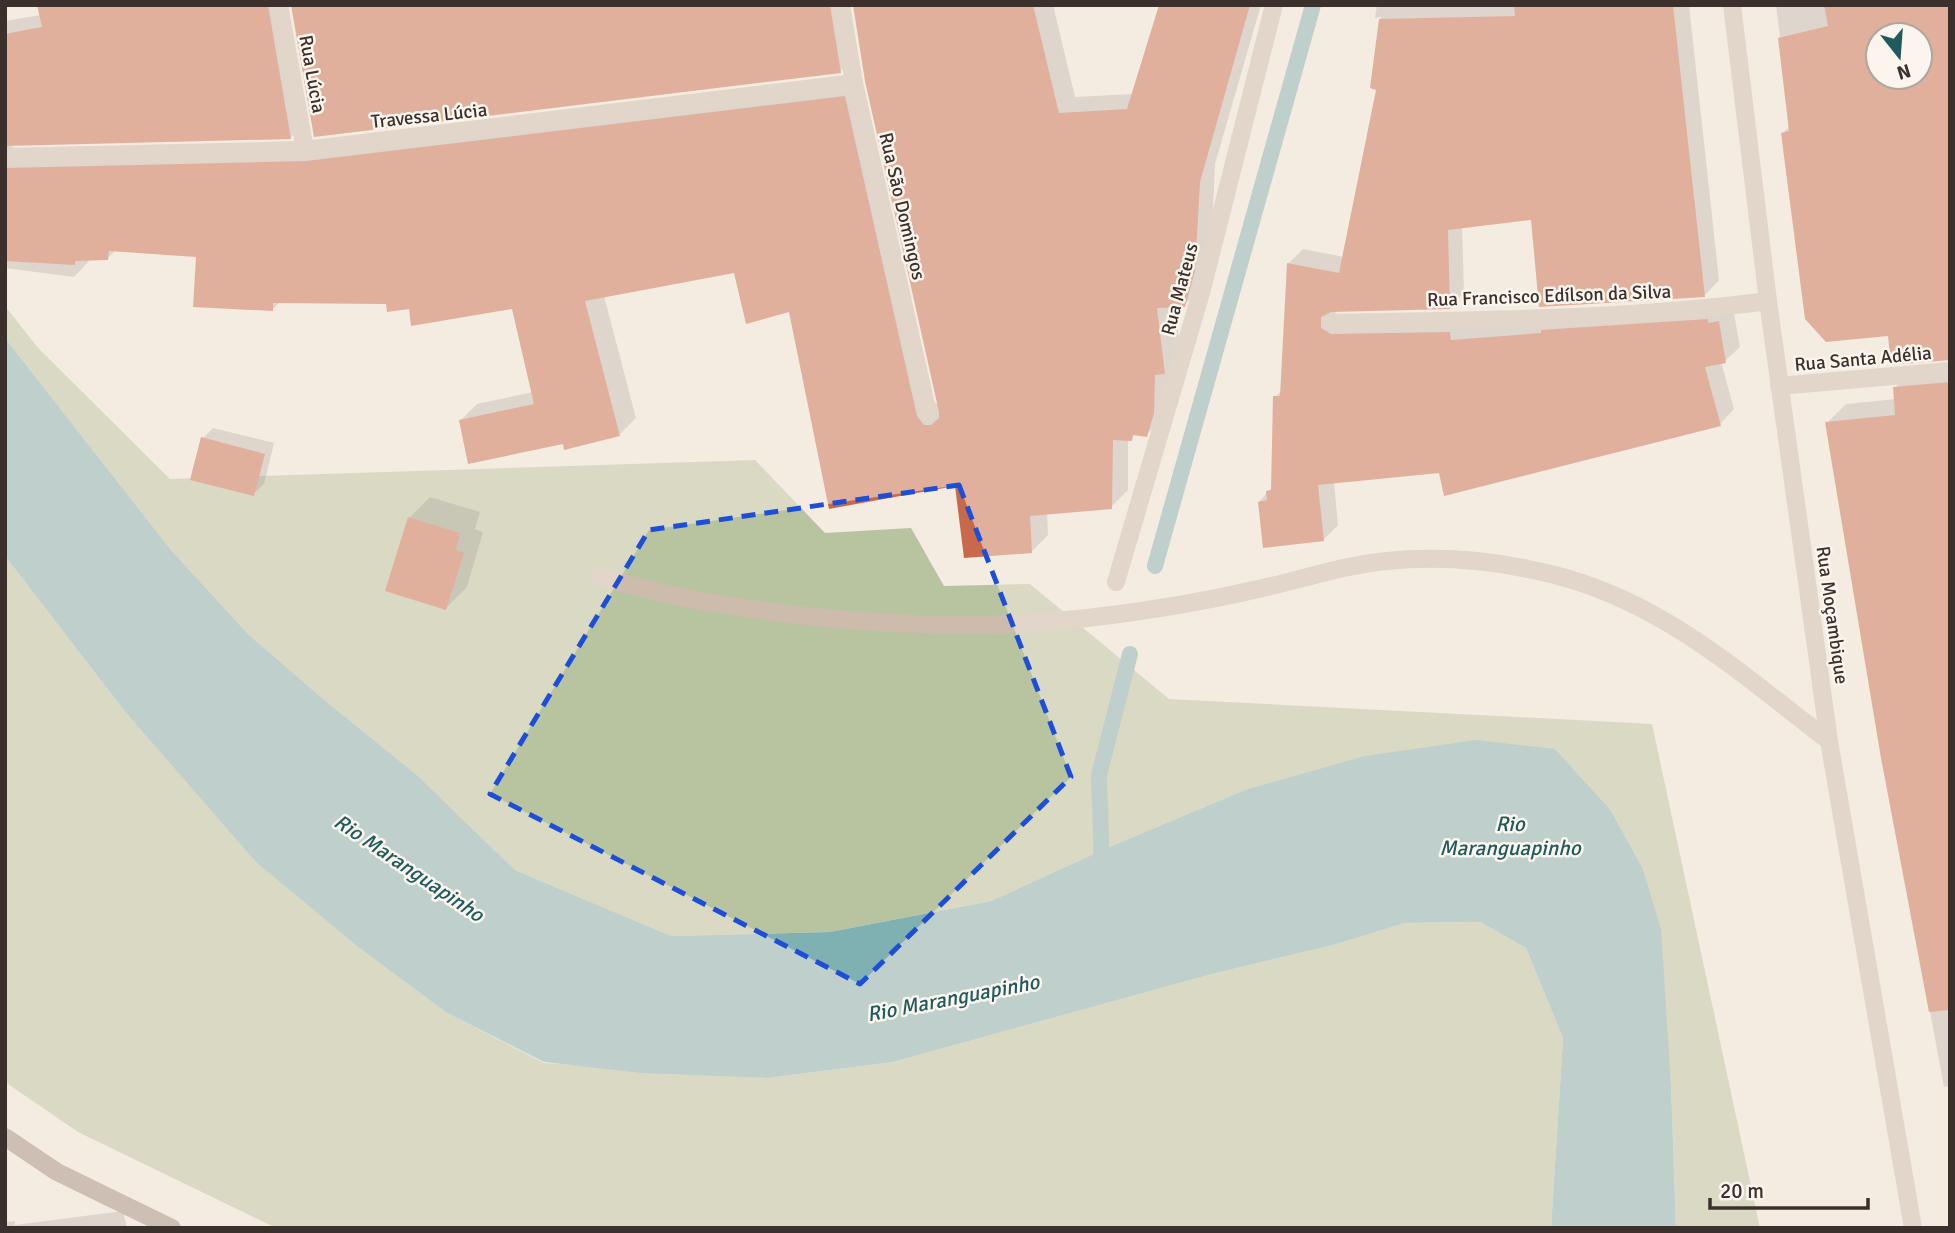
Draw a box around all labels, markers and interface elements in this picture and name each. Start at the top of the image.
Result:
north arrow [1864,21,1934,91]
street label: Rua Lúcia [293,33,331,115]
text: N [1894,58,1914,85]
street label: Travessa Lúcia [370,98,488,134]
street label: Rua São Domingos [873,130,931,282]
street label: Rua Mateus [1156,240,1204,338]
street label: Rua Francisco Edílson da Silva [1427,280,1672,312]
street label: Rua Santa Adélia [1794,341,1933,377]
street label: Rua Moçambique [1810,545,1854,686]
water label: Rio Maranguapinho [329,808,490,928]
water label: Rio Maranguapinho [1439,811,1582,861]
water label: Rio Maranguapinho [865,968,1042,1027]
scale bar [1710,1166,1868,1210]
text: 20 m [1720,1178,1764,1204]

